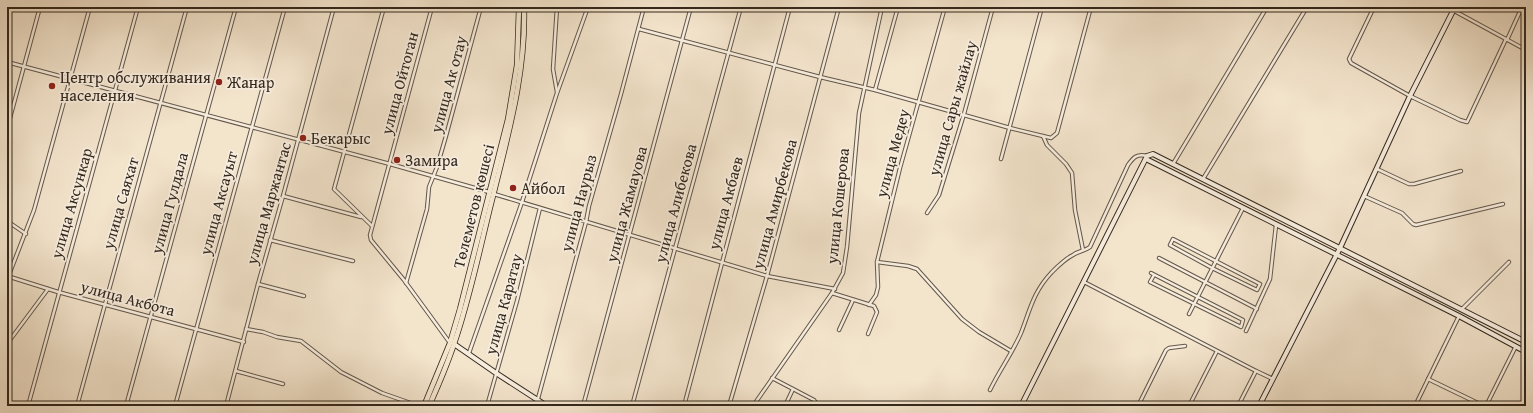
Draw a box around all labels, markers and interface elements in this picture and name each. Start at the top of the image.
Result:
street label: улица Ойтоган [373,29,424,138]
street label: улица Ак отау [423,33,473,136]
street label: улица Сары жайлау [921,37,983,179]
place label: Центр обслуживания населения [60,65,211,107]
place label: Жанар [226,70,275,94]
marker: Жанар [214,77,224,87]
marker: Центр обслуживания населения [47,81,57,91]
street label: улица Медеу [868,106,915,201]
place label: Бекарыс [311,126,371,150]
marker: Бекарыс [298,133,308,143]
street label: улица Амирбекова [745,136,803,273]
street label: улица Маржантас [239,139,297,268]
street label: улица Алибекова [647,140,703,266]
street label: Төлеметов көшесі [446,141,500,271]
street label: улица Жамауова [599,143,653,266]
street label: улица Аксункар [43,145,98,262]
street label: улица Кошерова [819,146,855,266]
street label: улица Аксауыт [192,148,243,259]
place label: Замира [405,148,458,172]
street label: улица Гулдала [144,149,194,257]
street label: улица Наурыз [553,152,603,255]
street label: улица Акбаев [701,153,749,253]
street label: улица Саяхат [95,154,145,253]
marker: Замира [392,155,402,165]
place label: Айбол [521,176,566,200]
marker: Айбол [508,183,518,193]
street label: улица Каратау [478,251,528,358]
street label: улица Акбота [77,274,178,322]

